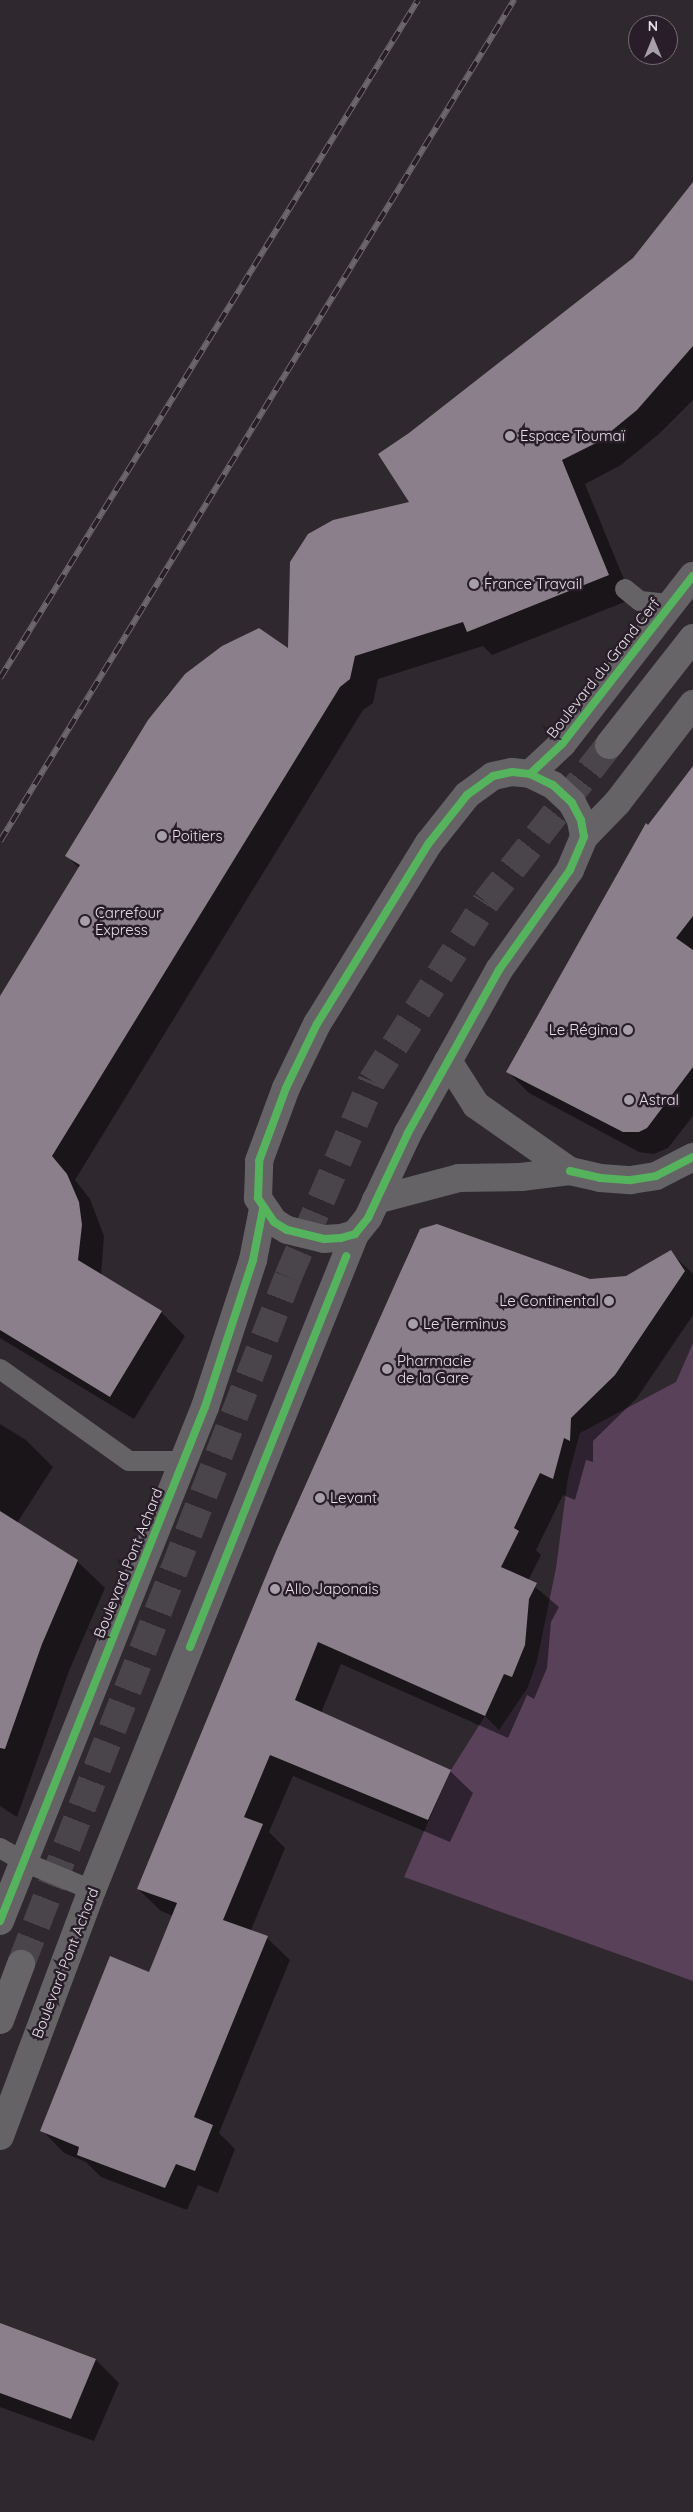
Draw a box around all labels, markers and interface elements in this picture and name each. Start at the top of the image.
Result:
north arrow [628,15,678,65]
text: N [648,17,658,35]
place label: Espace Toumaï [520,427,625,445]
marker: Espace Toumaï [504,430,516,442]
place label: France Travail [484,575,582,593]
marker: France Travail [468,578,480,590]
street label: Boulevard du Grand Cerf [543,594,663,742]
place label: Poitiers [172,827,223,845]
marker: Poitiers [156,830,168,842]
place label: Carrefour Express [95,903,162,938]
marker: Carrefour Express [79,915,91,927]
place label: Le Régina [549,1021,618,1039]
marker: Le Régina [622,1024,634,1036]
place label: Astral [639,1091,679,1109]
marker: Astral [623,1094,635,1106]
place label: Le Continental [499,1292,599,1310]
marker: Le Continental [603,1295,615,1307]
place label: Le Terminus [423,1315,506,1333]
marker: Le Terminus [407,1318,419,1330]
place label: Pharmacie de la Gare [397,1351,472,1386]
marker: Pharmacie de la Gare [381,1363,393,1375]
street label: Boulevard Pont Achard [90,1485,166,1641]
place label: Levant [330,1489,377,1507]
marker: Levant [314,1492,326,1504]
place label: Allo Japonais [285,1580,378,1598]
marker: Allo Japonais [269,1583,281,1595]
street label: Boulevard Pont Achard [28,1885,102,2041]

